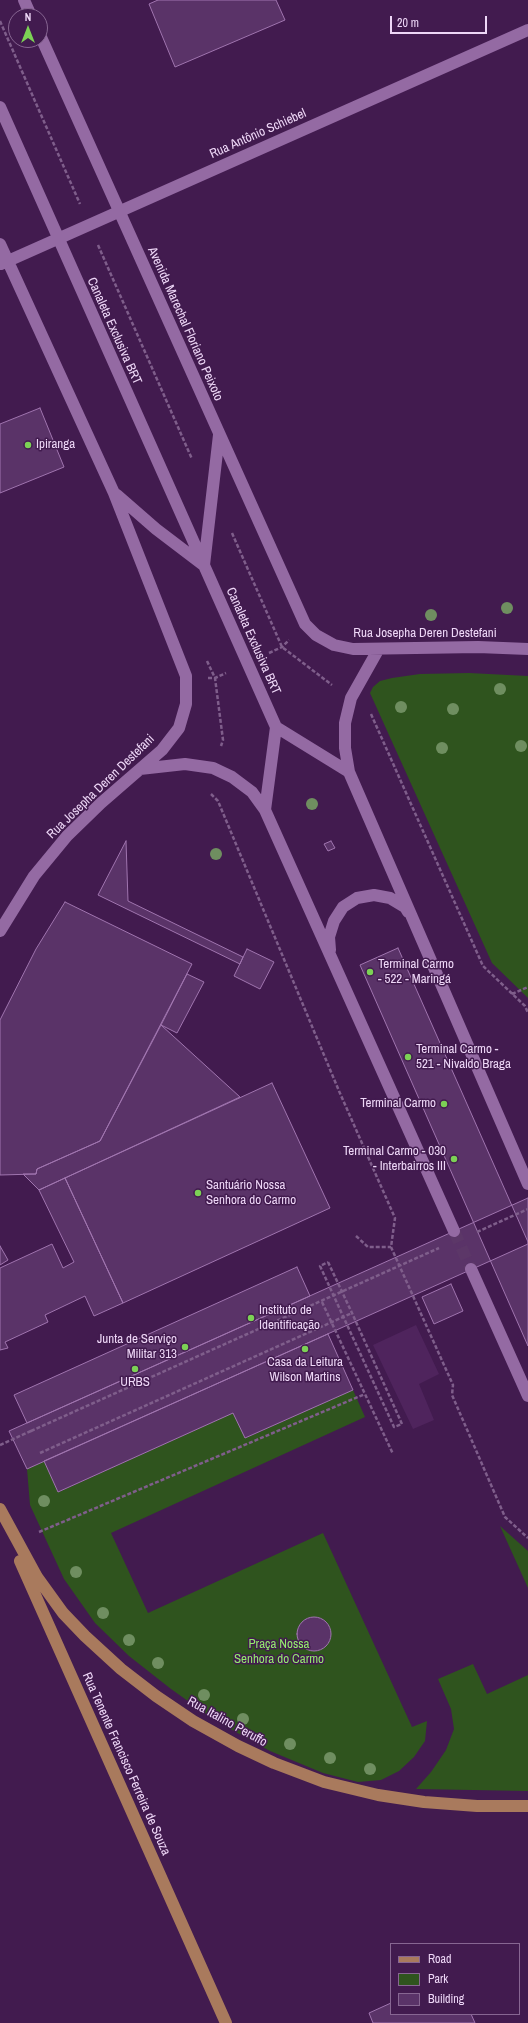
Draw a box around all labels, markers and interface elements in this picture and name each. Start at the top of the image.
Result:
north arrow [8,8,48,48]
scale bar [392,8,489,34]
text: N [25,10,31,24]
text: 20 m [397,15,419,31]
street label: Rua Antônio Schiebel [207,106,309,162]
street label: Avenida Marechal Floriano Peixoto [144,245,226,403]
street label: Canaleta Exclusiva BRT [83,275,145,387]
place label: Ipiranga [36,437,75,453]
marker: Ipiranga [23,440,33,450]
street label: Canaleta Exclusiva BRT [222,585,284,697]
street label: Rua Josepha Deren Destefani [353,626,497,642]
street label: Rua Josepha Deren Destefani [44,732,158,842]
place label: Terminal Carmo - 522 - Maringá [378,957,454,988]
marker: Terminal Carmo - 522 - Maringá [365,967,375,977]
place label: Terminal Carmo - 521 - Nivaldo Braga [416,1042,511,1073]
marker: Terminal Carmo - 521 - Nivaldo Braga [403,1052,413,1062]
place label: Terminal Carmo [360,1096,436,1112]
marker: Terminal Carmo [439,1099,449,1109]
place label: Terminal Carmo - 030 - Interbairros III [343,1144,446,1175]
marker: Terminal Carmo - 030 - Interbairros III [449,1154,459,1164]
place label: Santuário Nossa Senhora do Carmo [206,1178,296,1209]
marker: Santuário Nossa Senhora do Carmo [193,1188,203,1198]
place label: Instituto de Identificação [259,1303,320,1334]
marker: Instituto de Identificação [246,1313,256,1323]
place label: Junta de Serviço Militar 313 [97,1332,177,1363]
marker: Junta de Serviço Militar 313 [180,1342,190,1352]
marker: Casa da Leitura Wilson Martins [300,1344,310,1354]
place label: Casa da Leitura Wilson Martins [267,1355,343,1386]
marker: URBS [130,1364,140,1374]
place label: URBS [120,1375,150,1391]
park label: Praça Nossa Senhora do Carmo [234,1637,324,1668]
street label: Rua Tenente Francisco Ferreira de Souza [78,1670,174,1858]
street label: Rua Italino Peruffo [184,1694,270,1750]
legend [390,1943,520,2015]
text: Road [428,1951,452,1967]
text: Park [428,1971,448,1987]
text: Building [428,1991,464,2007]

